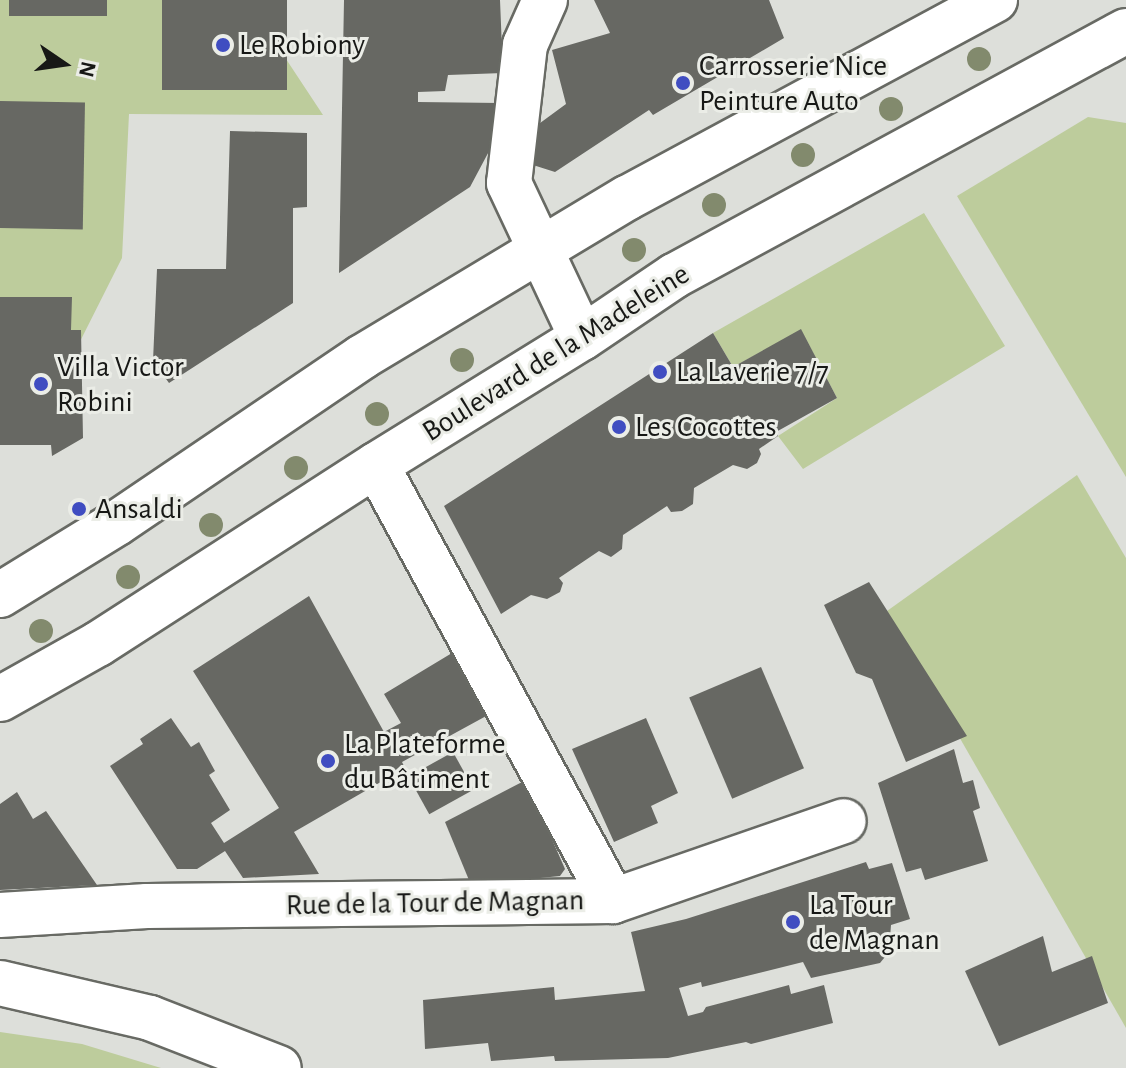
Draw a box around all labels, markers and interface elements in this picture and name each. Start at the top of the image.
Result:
north arrow [24,24,104,104]
place label: Le Robiony [239,27,365,63]
marker: Le Robiony [214,36,232,54]
place label: Carrosserie Nice Peinture Auto [699,48,887,118]
text: N [75,59,100,79]
marker: Carrosserie Nice Peinture Auto [674,74,692,92]
street label: Boulevard de la Madeleine [416,256,696,450]
place label: Villa Victor Robini [57,349,184,420]
place label: La Laverie 7/7 [676,354,829,390]
marker: La Laverie 7/7 [651,363,669,381]
marker: Villa Victor Robini [32,375,50,393]
place label: Les Cocottes [635,409,777,445]
marker: Les Cocottes [610,418,628,436]
place label: Ansaldi [95,491,183,527]
marker: Ansaldi [70,500,88,518]
place label: La Plateforme du Bâtiment [344,726,506,796]
marker: La Plateforme du Bâtiment [319,752,337,770]
street label: Rue de la Tour de Magnan [286,882,584,924]
place label: La Tour de Magnan [809,887,940,958]
marker: La Tour de Magnan [784,913,802,931]

